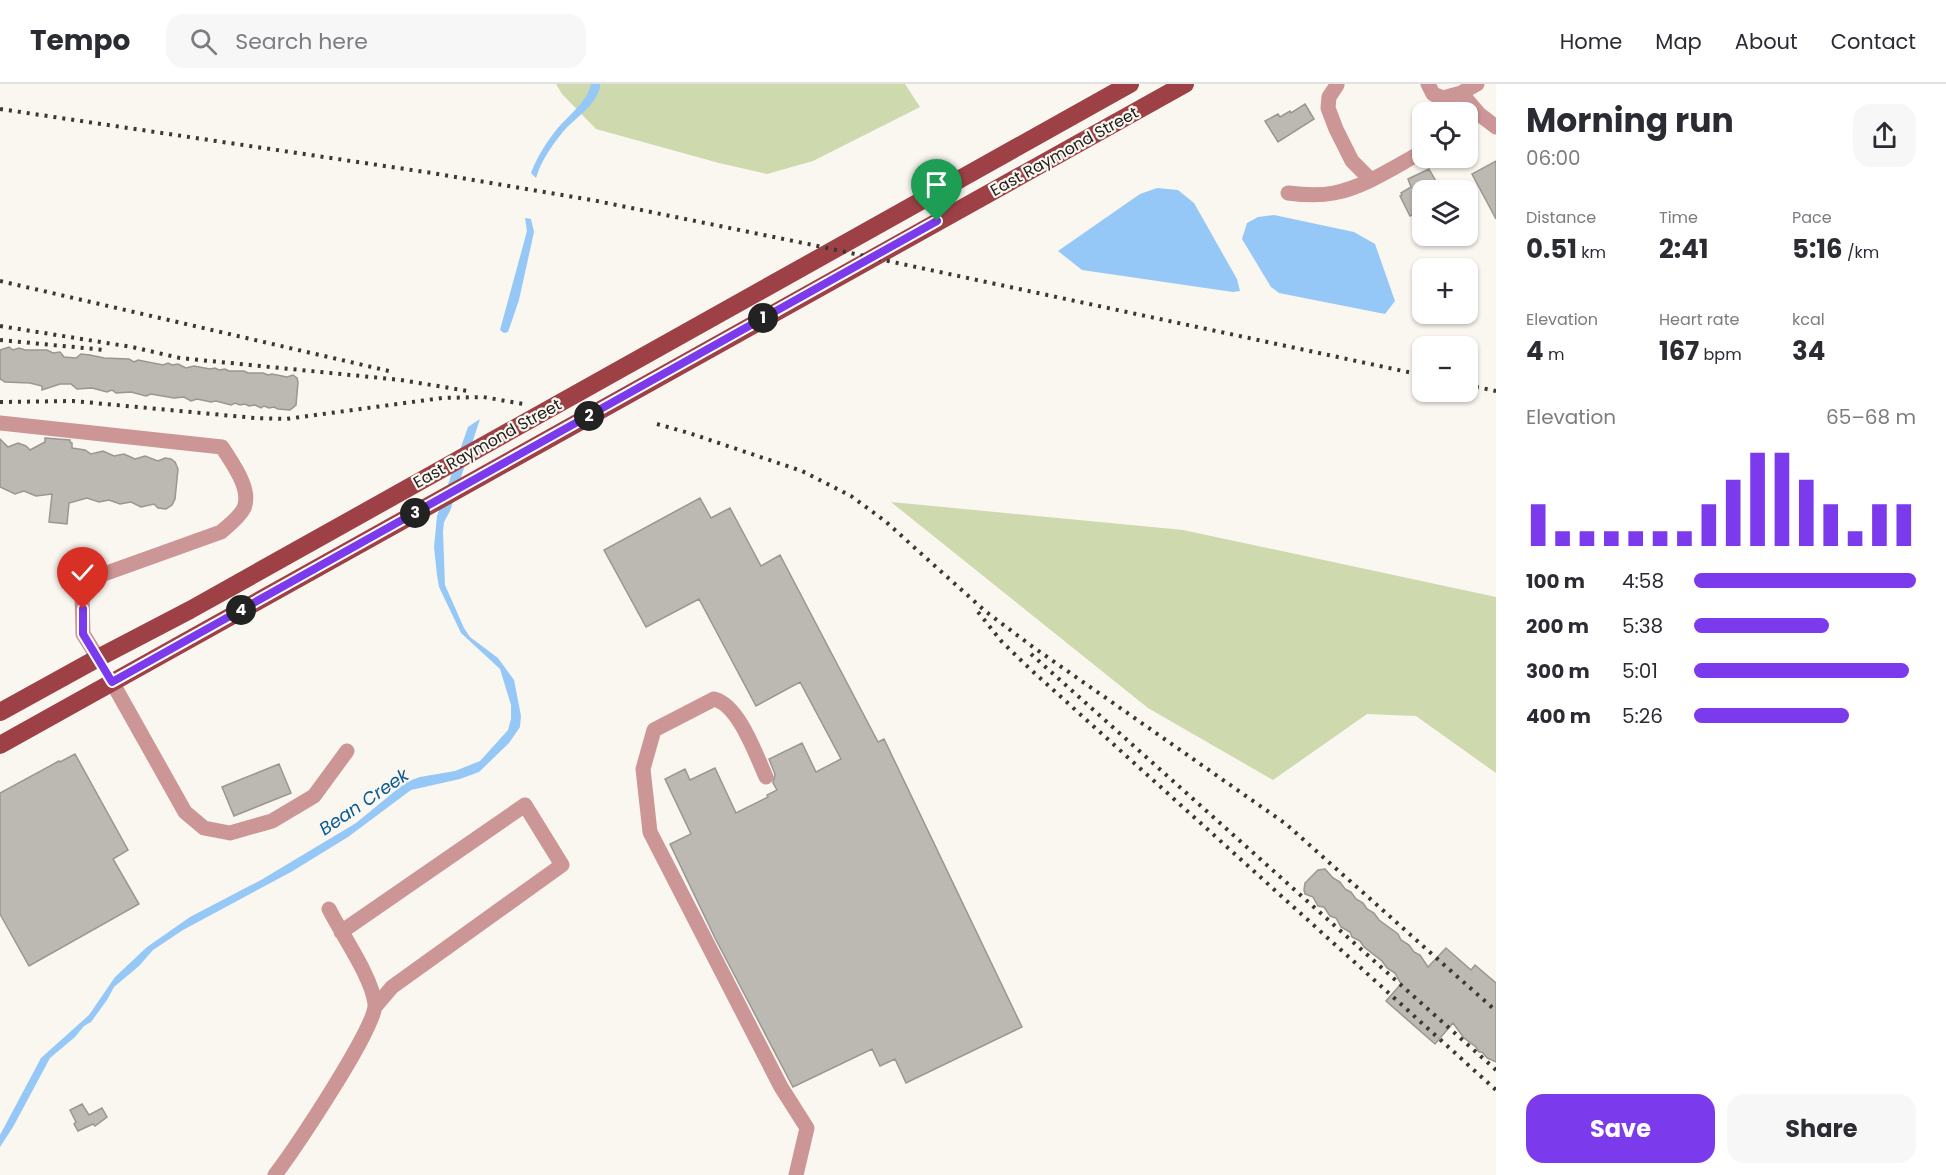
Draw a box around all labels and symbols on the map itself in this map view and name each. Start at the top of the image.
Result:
street label: East Raymond Street [986,101,1143,202]
pin [911,159,962,221]
pin: 1 [748,303,778,333]
street label: East Raymond Street [409,393,566,494]
pin: 2 [574,401,604,431]
pin: 3 [400,498,430,528]
pin [57,547,108,609]
pin: 4 [226,595,256,625]
water label: Bean Creek [314,762,414,841]

